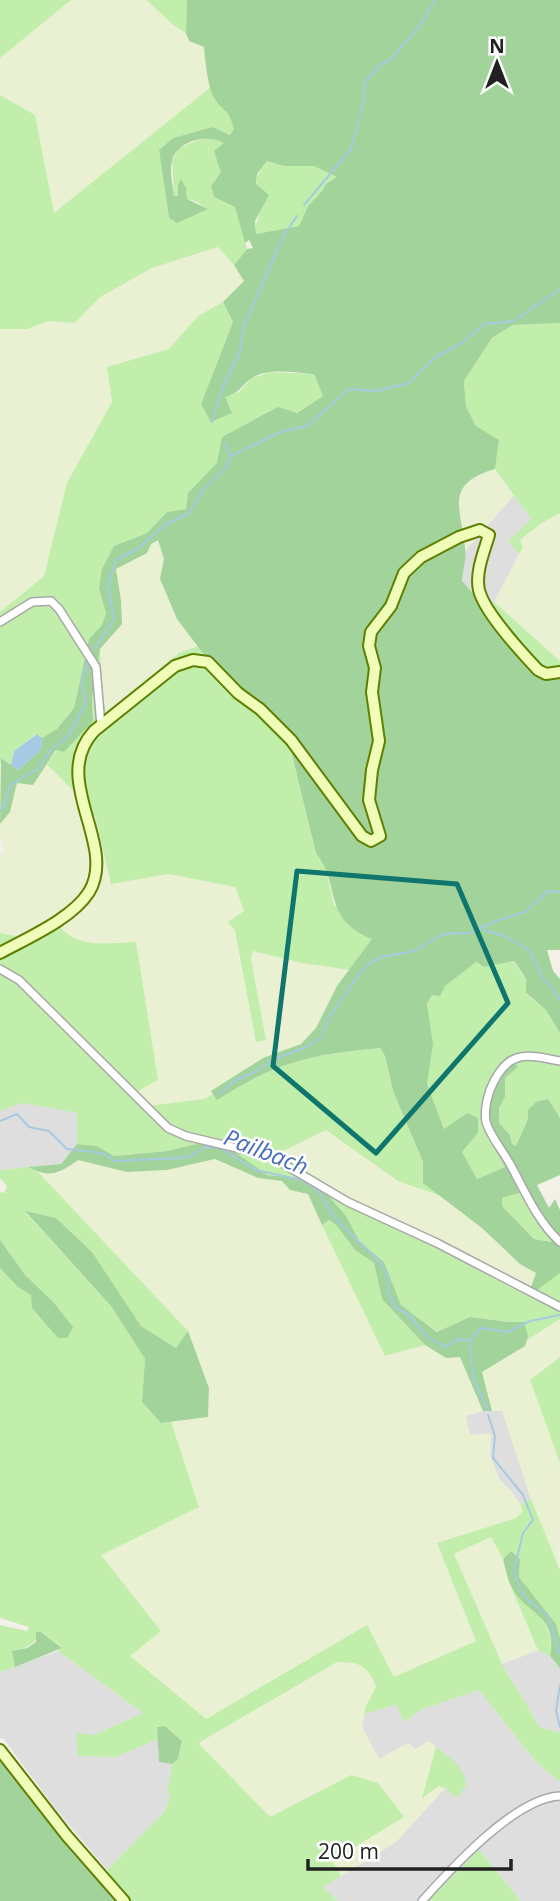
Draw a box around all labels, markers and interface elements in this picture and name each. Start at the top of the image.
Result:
north arrow [462,28,532,98]
text: N [489,33,505,59]
water label: Pailbach [220,1120,313,1182]
scale bar [308,1828,511,1872]
text: 200 m [318,1837,379,1865]

